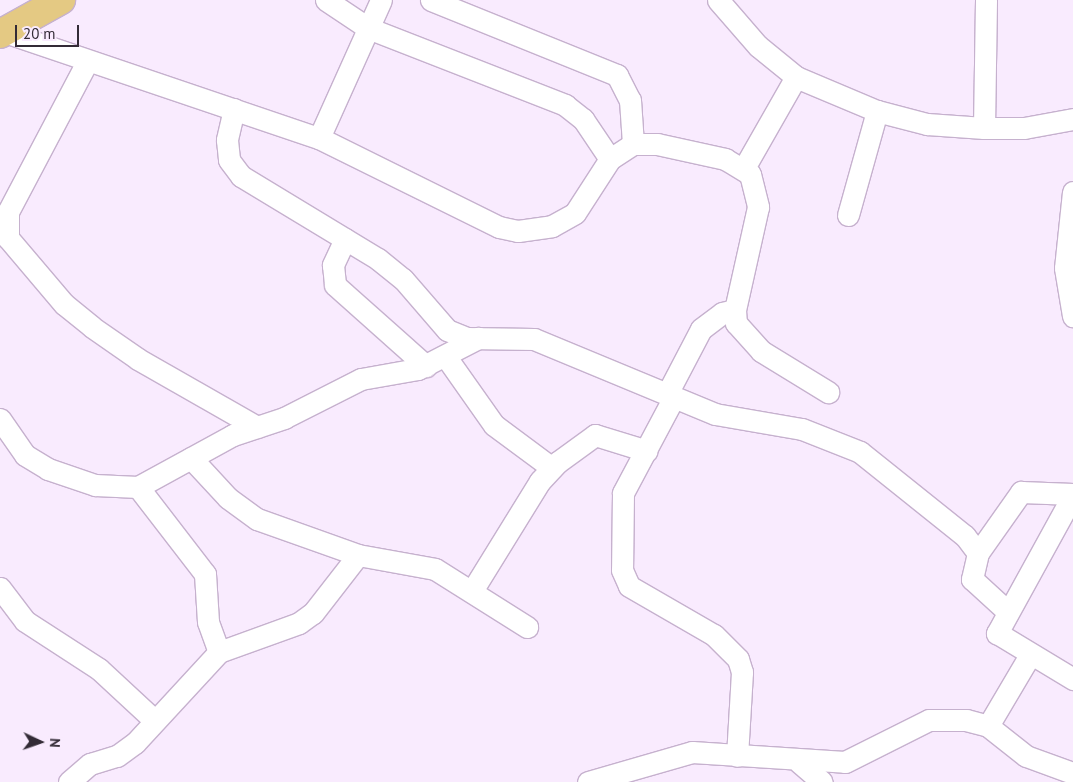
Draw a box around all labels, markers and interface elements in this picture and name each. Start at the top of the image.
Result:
scale bar [18,15,81,47]
text: 20 m [23,24,56,43]
north arrow [15,717,65,767]
text: N [46,738,64,748]

